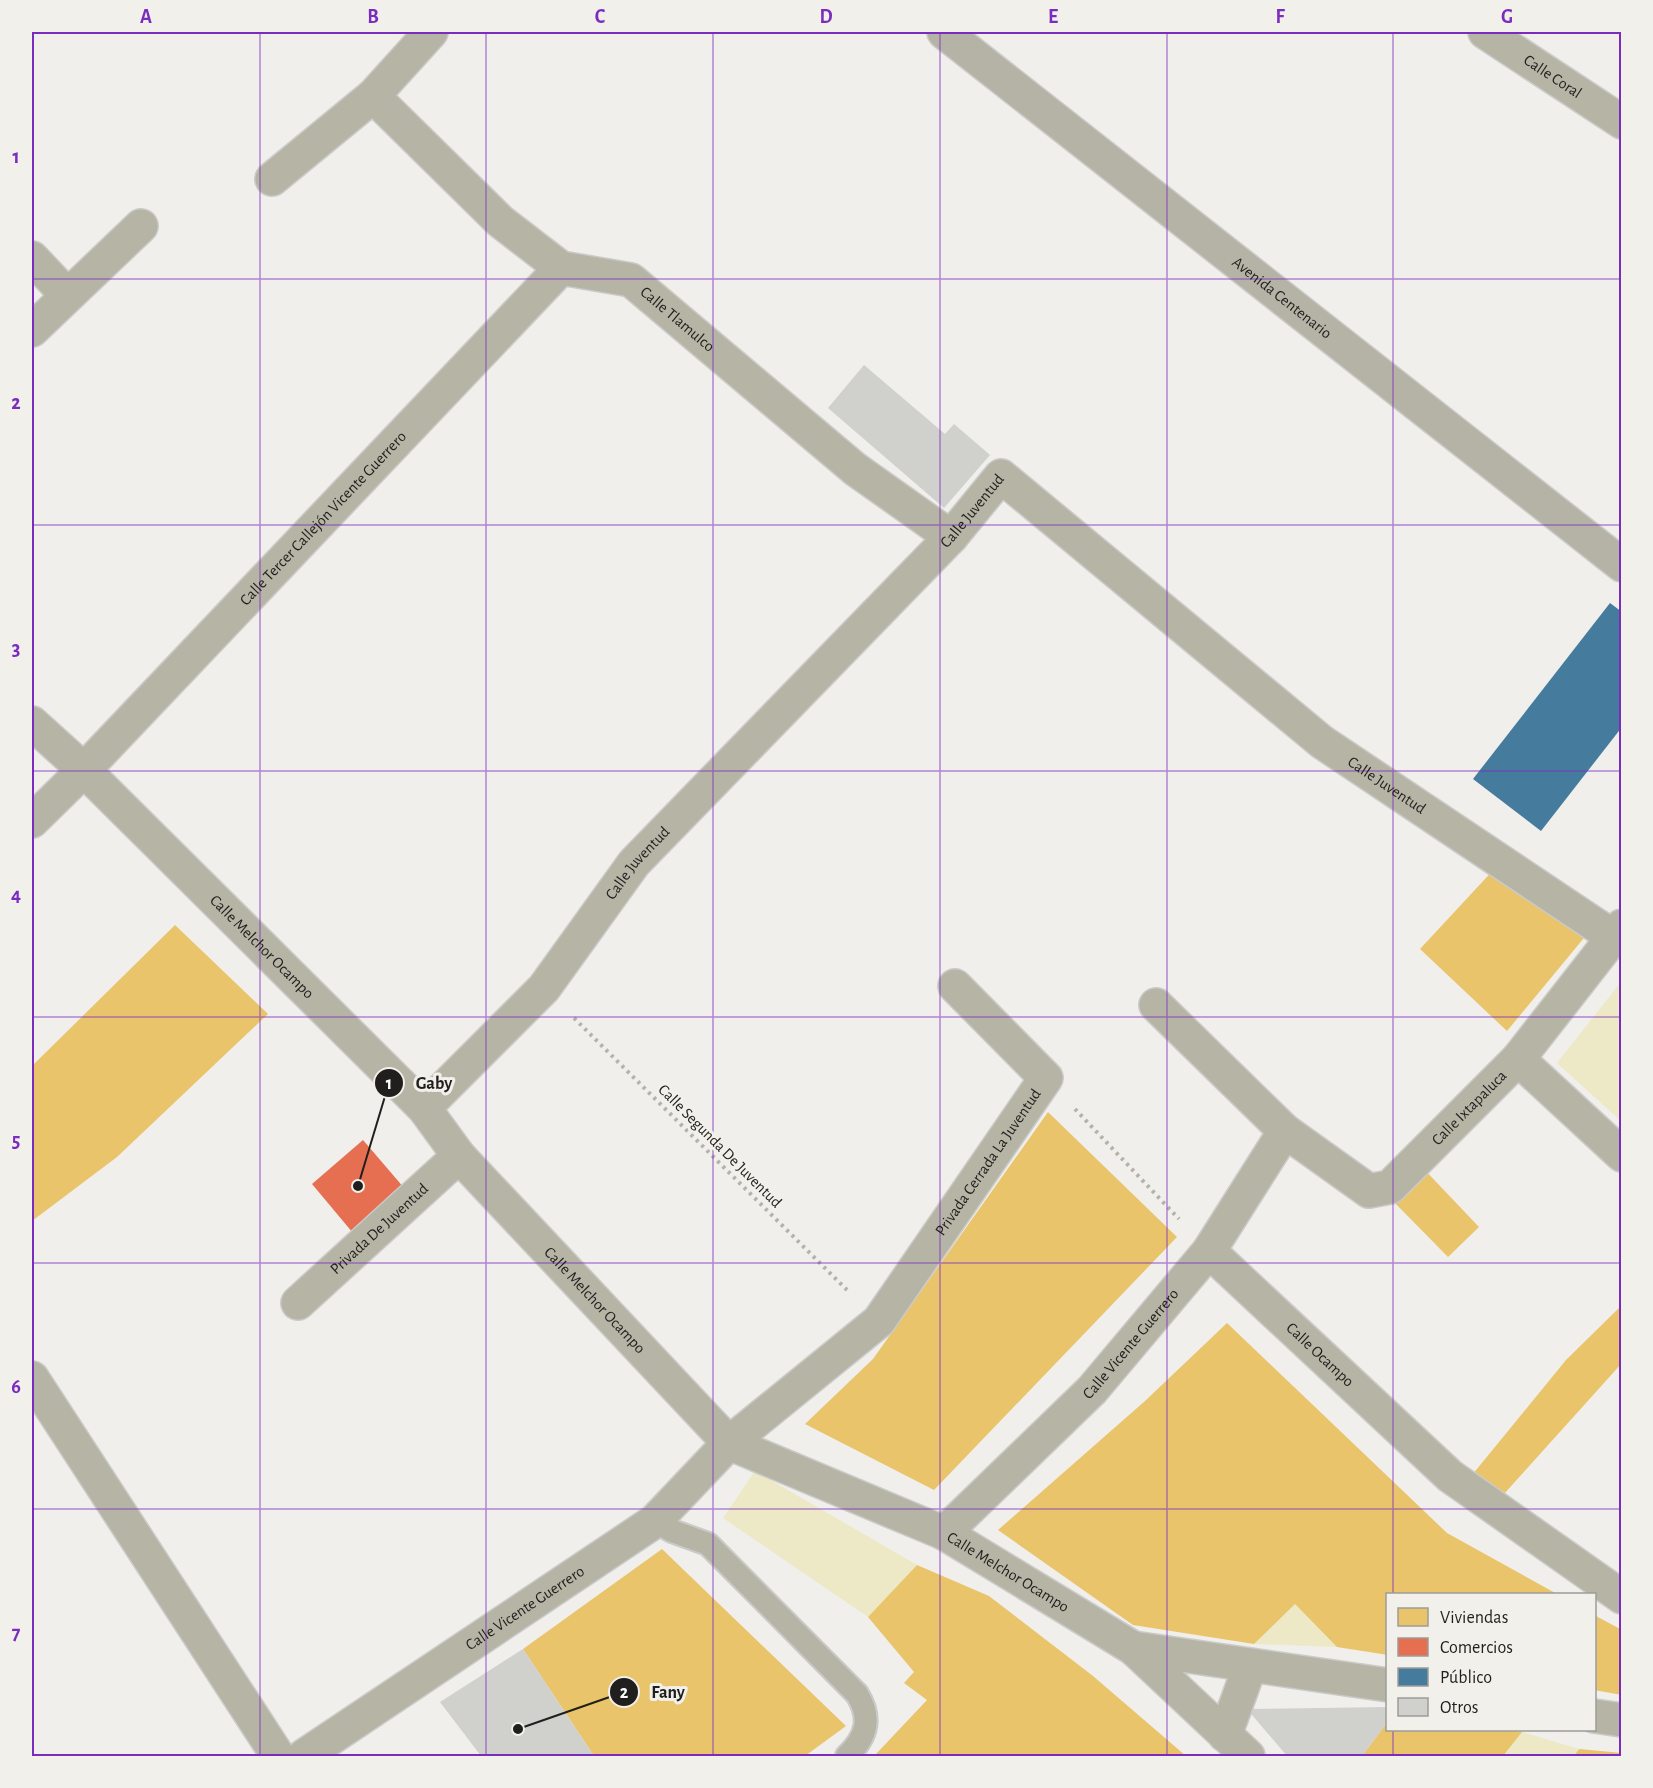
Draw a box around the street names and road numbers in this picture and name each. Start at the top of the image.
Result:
street label: Calle Coral [1521,52,1585,101]
street label: Avenida Centenario [1229,254,1335,342]
street label: Calle Tlamulco [637,284,718,355]
street label: Calle Tercer Callejón Vicente Guerrero [237,428,409,608]
street label: Calle Juventud [937,471,1007,551]
street label: Calle Juventud [1345,754,1429,817]
street label: Calle Juventud [602,823,673,902]
street label: Calle Melchor Ocampo [207,892,317,1002]
street label: Calle Ixtapaluca [1429,1067,1510,1148]
street label: Calle Segunda De Juventud [655,1081,785,1211]
street label: Privada Cerrada La Juventud [932,1086,1044,1238]
street label: Privada De Juventud [327,1180,431,1277]
street label: Calle Melchor Ocampo [541,1244,648,1357]
street label: Calle Vicente Guerrero [1080,1286,1182,1402]
street label: Calle Ocampo [1283,1320,1357,1390]
street label: Calle Melchor Ocampo [944,1529,1072,1615]
street label: Calle Vicente Guerrero [463,1563,587,1653]

